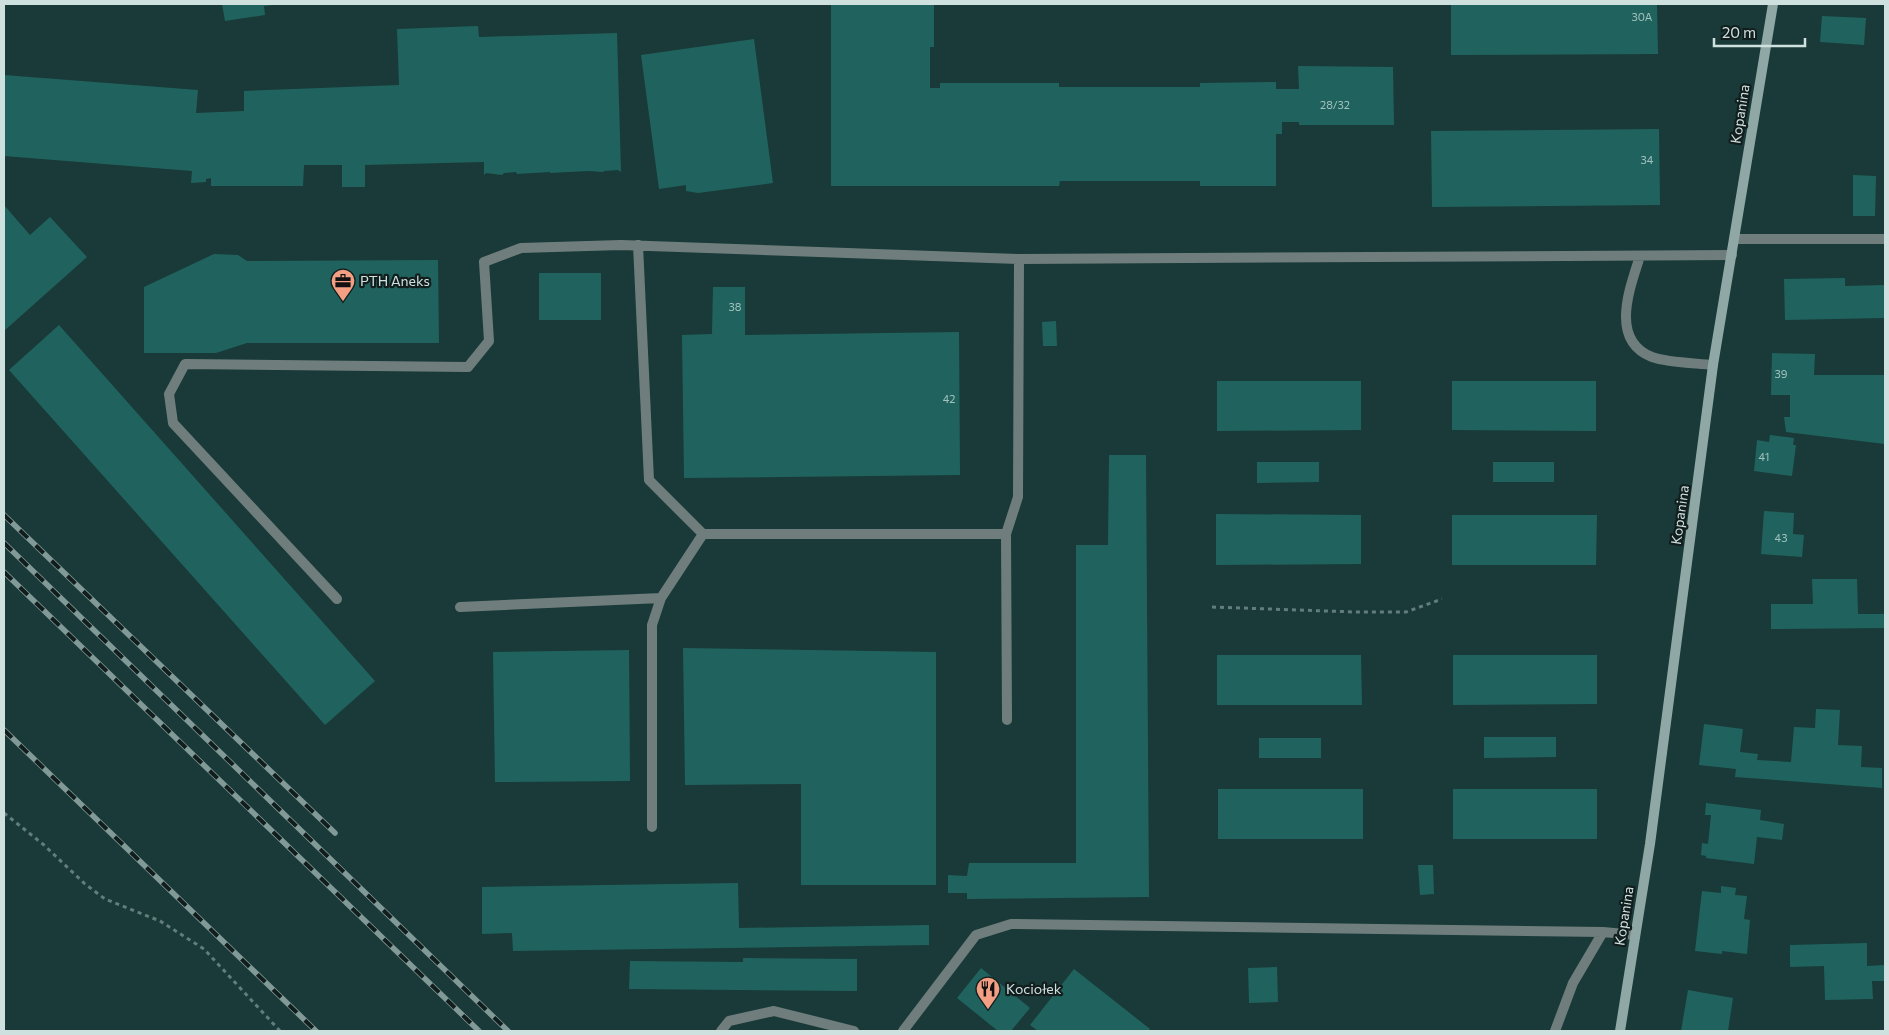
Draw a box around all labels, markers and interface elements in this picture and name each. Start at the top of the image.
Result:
house number: 30A [1632,10,1653,23]
scale bar [1714,15,1805,47]
text: 20 m [1722,23,1756,41]
street label: Kopanina [1726,83,1753,145]
house number: 28/32 [1320,98,1350,111]
house number: 34 [1641,153,1654,166]
office icon: PTH Aneks [330,268,356,302]
place label: PTH Aneks [360,272,430,289]
house number: 38 [729,300,742,313]
house number: 39 [1775,367,1788,380]
house number: 42 [943,392,955,405]
house number: 41 [1759,450,1769,463]
street label: Kopanina [1667,484,1692,546]
house number: 43 [1775,531,1787,544]
street label: Kopanina [1610,885,1637,947]
restaurant icon: Kociołek [975,976,1001,1010]
place label: Kociołek [1006,980,1062,997]

